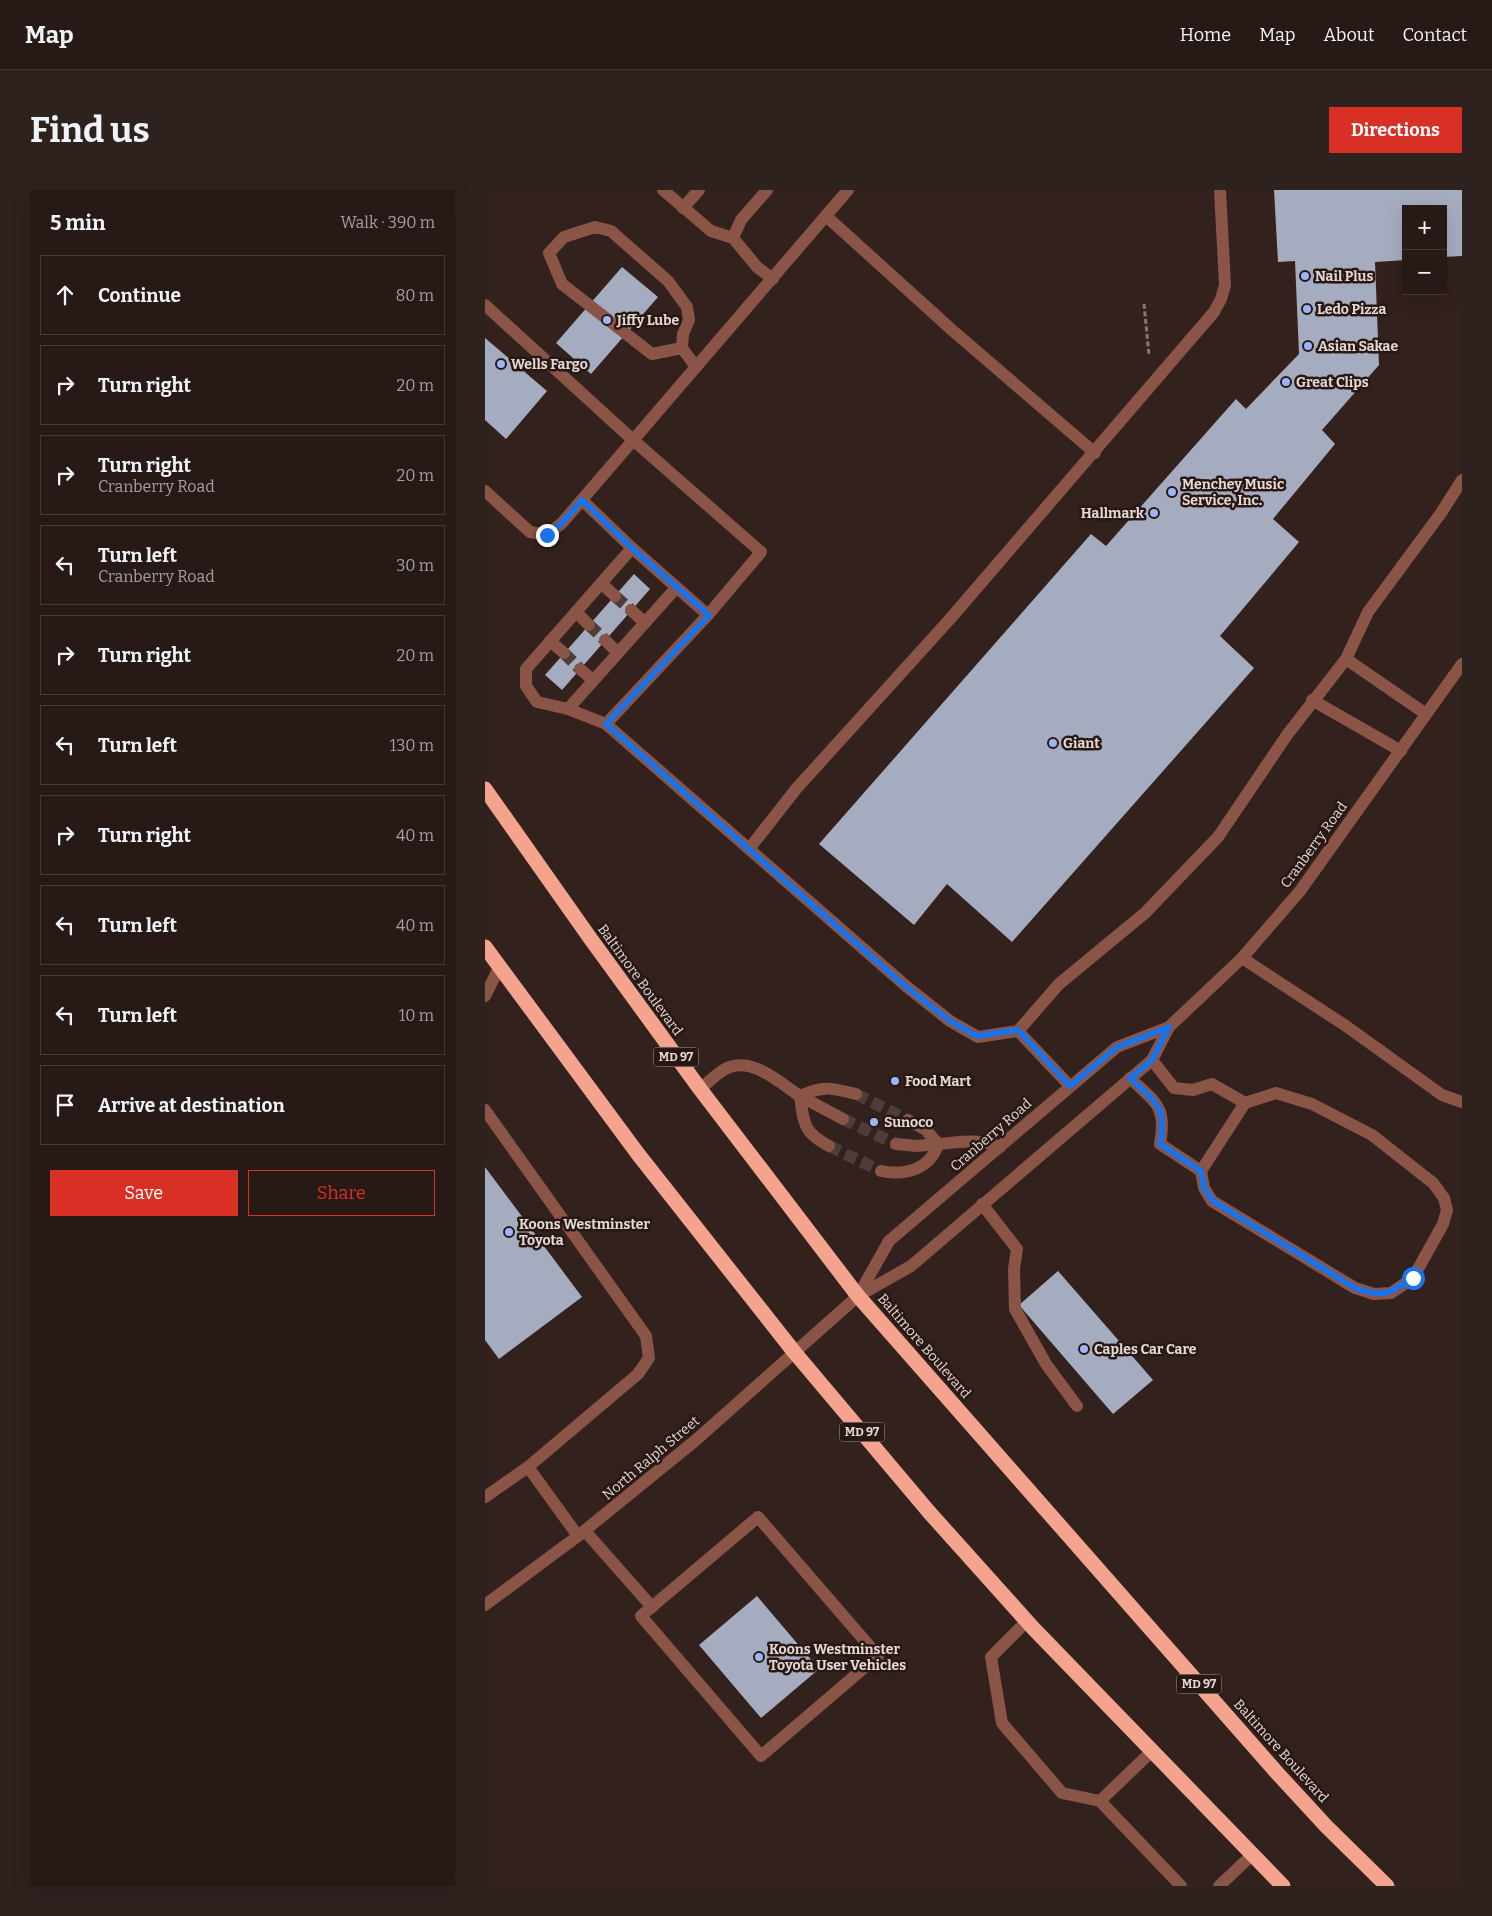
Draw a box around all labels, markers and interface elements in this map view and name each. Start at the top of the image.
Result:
text: Map [25,21,74,49]
text: Home [1180,24,1231,46]
text: Map [1259,24,1295,46]
text: About [1323,24,1374,46]
text: Contact [1402,24,1467,46]
button: Directions [1329,107,1462,153]
text: Find us [30,109,150,151]
map controls [1402,205,1447,295]
button: + [1402,205,1447,250]
text: 5 min [50,210,106,236]
text: Walk · 390 m [341,213,435,232]
button: − [1402,250,1447,295]
place label: Nail Plus [1315,268,1373,285]
marker: Nail Plus [1299,270,1311,282]
icon: ahead [51,281,79,309]
text: Continue [98,284,181,307]
text: 80 m [396,286,434,305]
place label: Ledo Pizza [1317,301,1386,318]
marker: Ledo Pizza [1301,303,1313,315]
place label: Jiffy Lube [616,312,679,329]
marker: Jiffy Lube [601,314,613,326]
place label: Asian Sakae [1318,338,1398,355]
marker: Asian Sakae [1302,340,1314,352]
place label: Wells Fargo [511,356,588,373]
marker: Wells Fargo [495,358,507,370]
icon: right [51,371,79,399]
text: Turn right [98,374,191,397]
place label: Great Clips [1296,374,1369,391]
text: 20 m [397,376,434,395]
marker: Great Clips [1280,376,1292,388]
text: Turn right [98,454,191,477]
icon: right [51,461,79,489]
text: 20 m [397,466,434,485]
place label: Menchey Music Service, Inc. [1182,476,1284,509]
text: Cranberry Road [98,477,215,496]
marker: Menchey Music Service, Inc. [1166,486,1178,498]
place label: Hallmark [1081,505,1145,522]
marker: Hallmark [1148,507,1160,519]
route end [536,524,559,547]
text: Turn left [98,544,177,567]
icon: left [51,551,79,579]
text: 30 m [396,556,434,575]
text: Cranberry Road [98,567,215,586]
icon: right [51,641,79,669]
text: Turn right [98,644,191,667]
text: 20 m [397,646,434,665]
icon: left [51,731,79,759]
text: Turn left [98,734,177,757]
place label: Giant [1063,735,1100,752]
text: 130 m [390,736,434,755]
marker: Giant [1047,737,1059,749]
street label: Cranberry Road [1277,799,1351,891]
icon: right [51,821,79,849]
text: Turn right [98,824,191,847]
text: 40 m [396,826,434,845]
icon: left [51,911,79,939]
text: Turn left [98,914,177,937]
text: 40 m [396,916,434,935]
street label: Baltimore Boulevard [594,921,686,1039]
icon: left [51,1001,79,1029]
text: Turn left [98,1004,177,1027]
text: 10 m [399,1006,434,1025]
road number: MD 97 [653,1048,699,1066]
place label: Food Mart [905,1073,972,1090]
marker: Food Mart [889,1075,901,1087]
icon: arrive [51,1091,79,1119]
text: Arrive at destination [98,1094,285,1117]
street label: Cranberry Road [947,1095,1035,1175]
place label: Sunoco [884,1114,933,1131]
marker: Sunoco [868,1116,880,1128]
button: Save [50,1170,238,1216]
button: Share [248,1170,435,1216]
place label: Koons Westminster Toyota [519,1216,650,1249]
marker: Koons Westminster Toyota [503,1226,515,1238]
route start [1402,1267,1425,1290]
street label: Baltimore Boulevard [874,1290,974,1402]
place label: Caples Car Care [1094,1341,1197,1358]
marker: Caples Car Care [1078,1343,1090,1355]
street label: North Ralph Street [599,1412,703,1504]
road number: MD 97 [839,1422,885,1442]
place label: Koons Westminster Toyota User Vehicles [769,1641,906,1674]
marker: Koons Westminster Toyota User Vehicles [753,1651,765,1663]
road number: MD 97 [1177,1675,1221,1694]
street label: Baltimore Boulevard [1230,1696,1332,1806]

